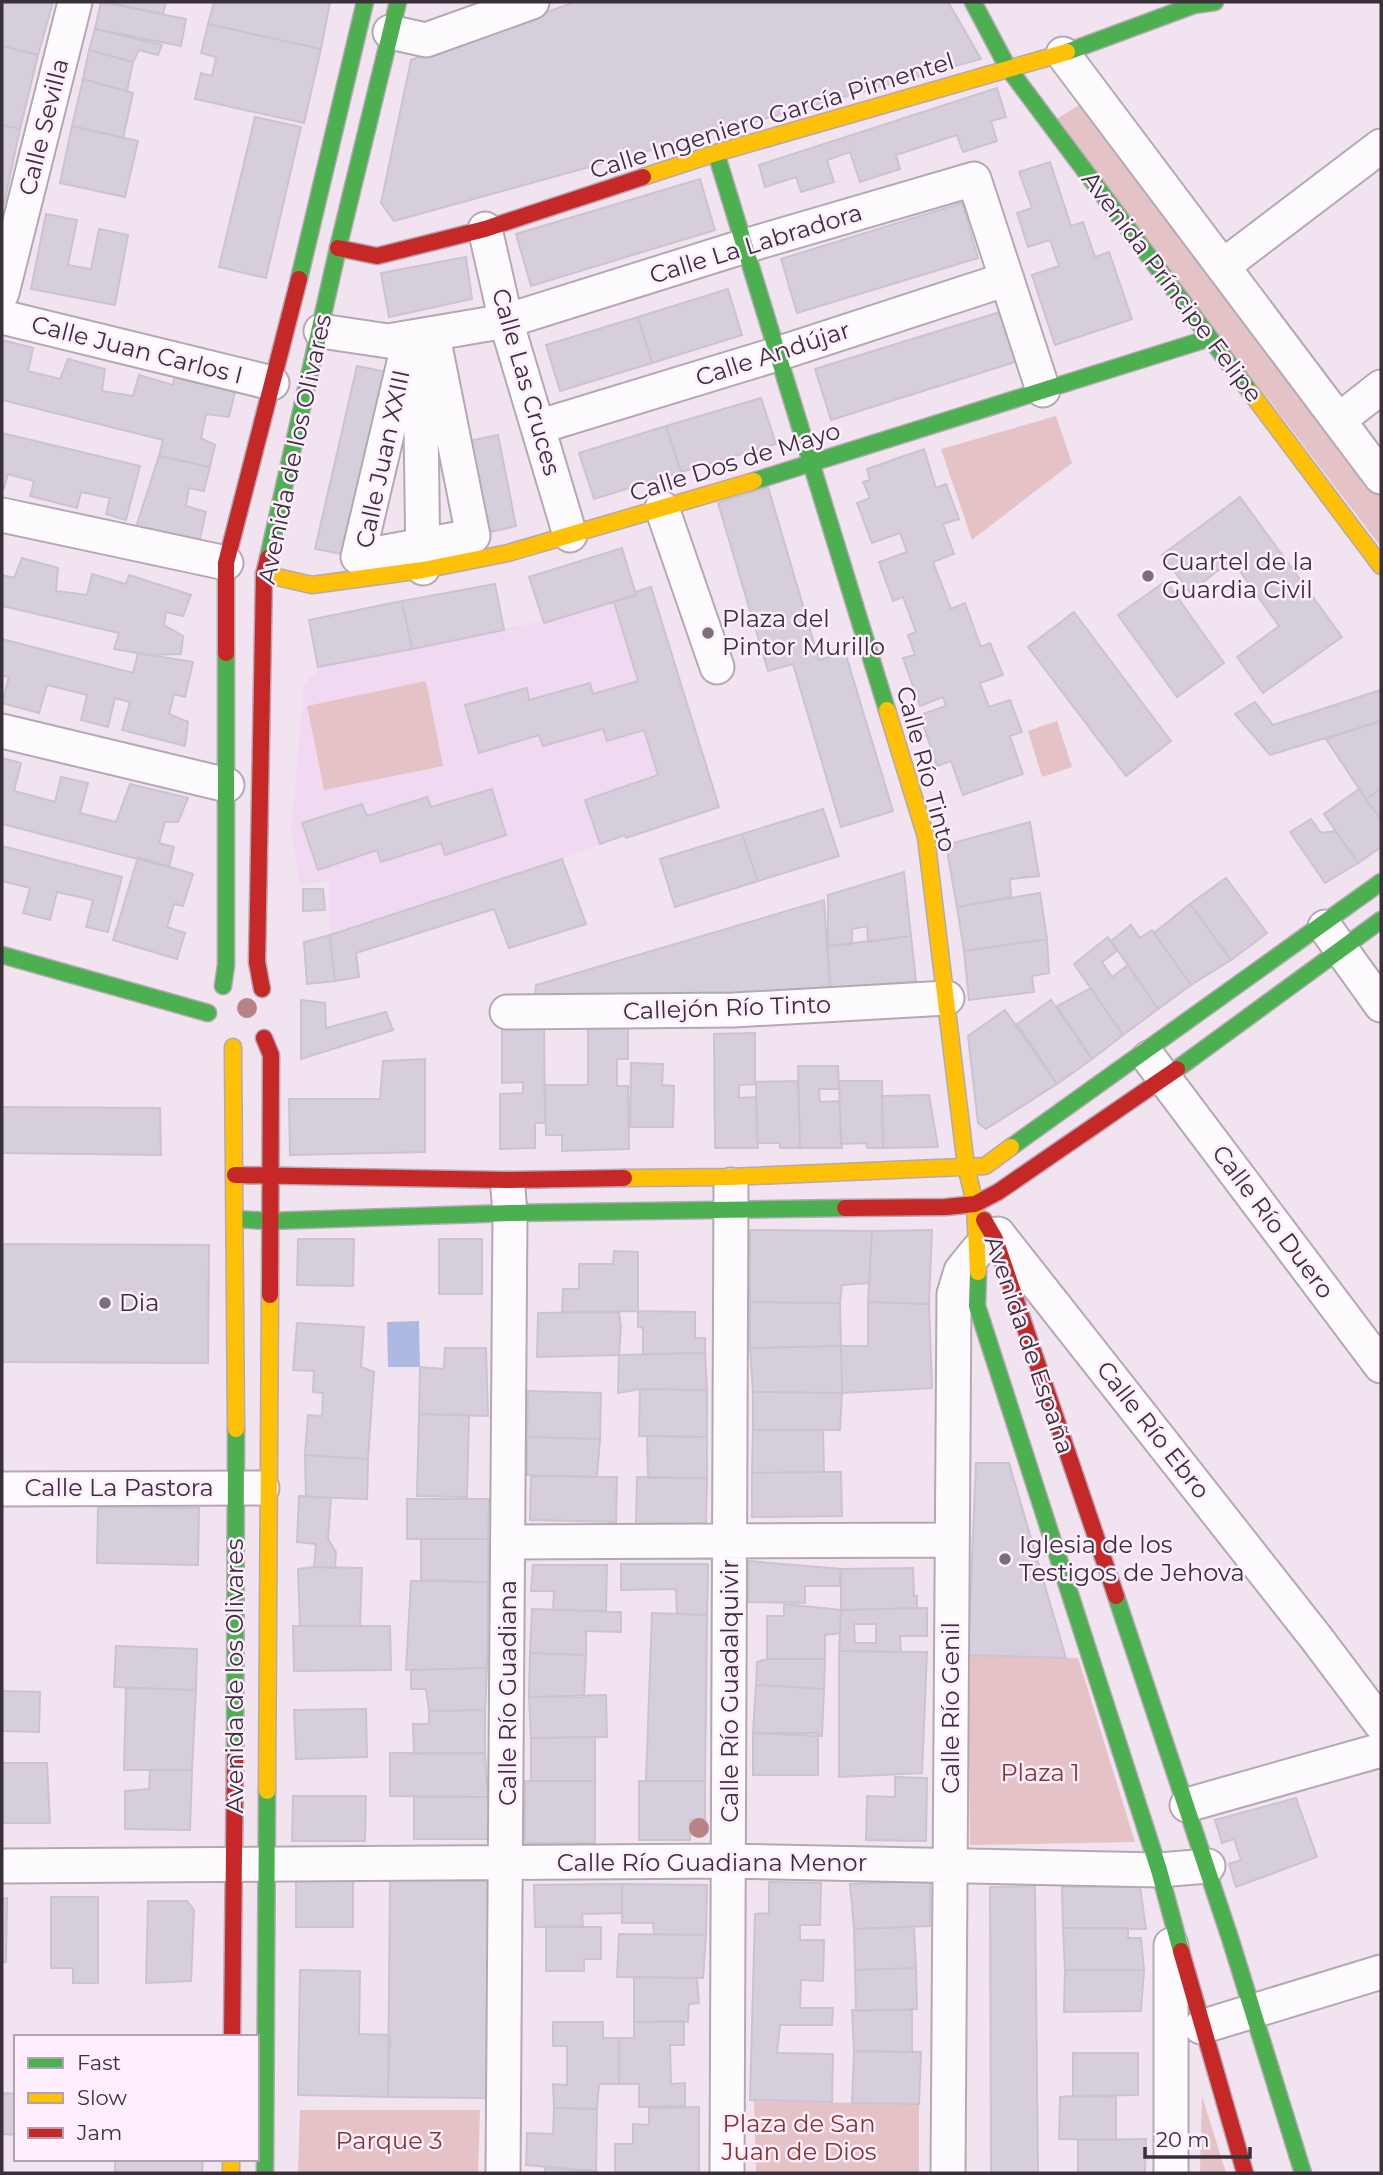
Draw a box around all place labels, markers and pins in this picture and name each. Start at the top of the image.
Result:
place label: Cuartel de la Guardia Civil [1162,547,1313,604]
marker: Cuartel de la Guardia Civil [1140,568,1156,584]
place label: Plaza del Pintor Murillo [722,604,885,661]
marker: Plaza del Pintor Murillo [700,625,716,641]
place label: Dia [119,1288,159,1317]
marker: Dia [97,1295,113,1311]
place label: Iglesia de los Testigos de Jehova [1019,1530,1245,1587]
marker: Iglesia de los Testigos de Jehova [997,1551,1013,1567]

